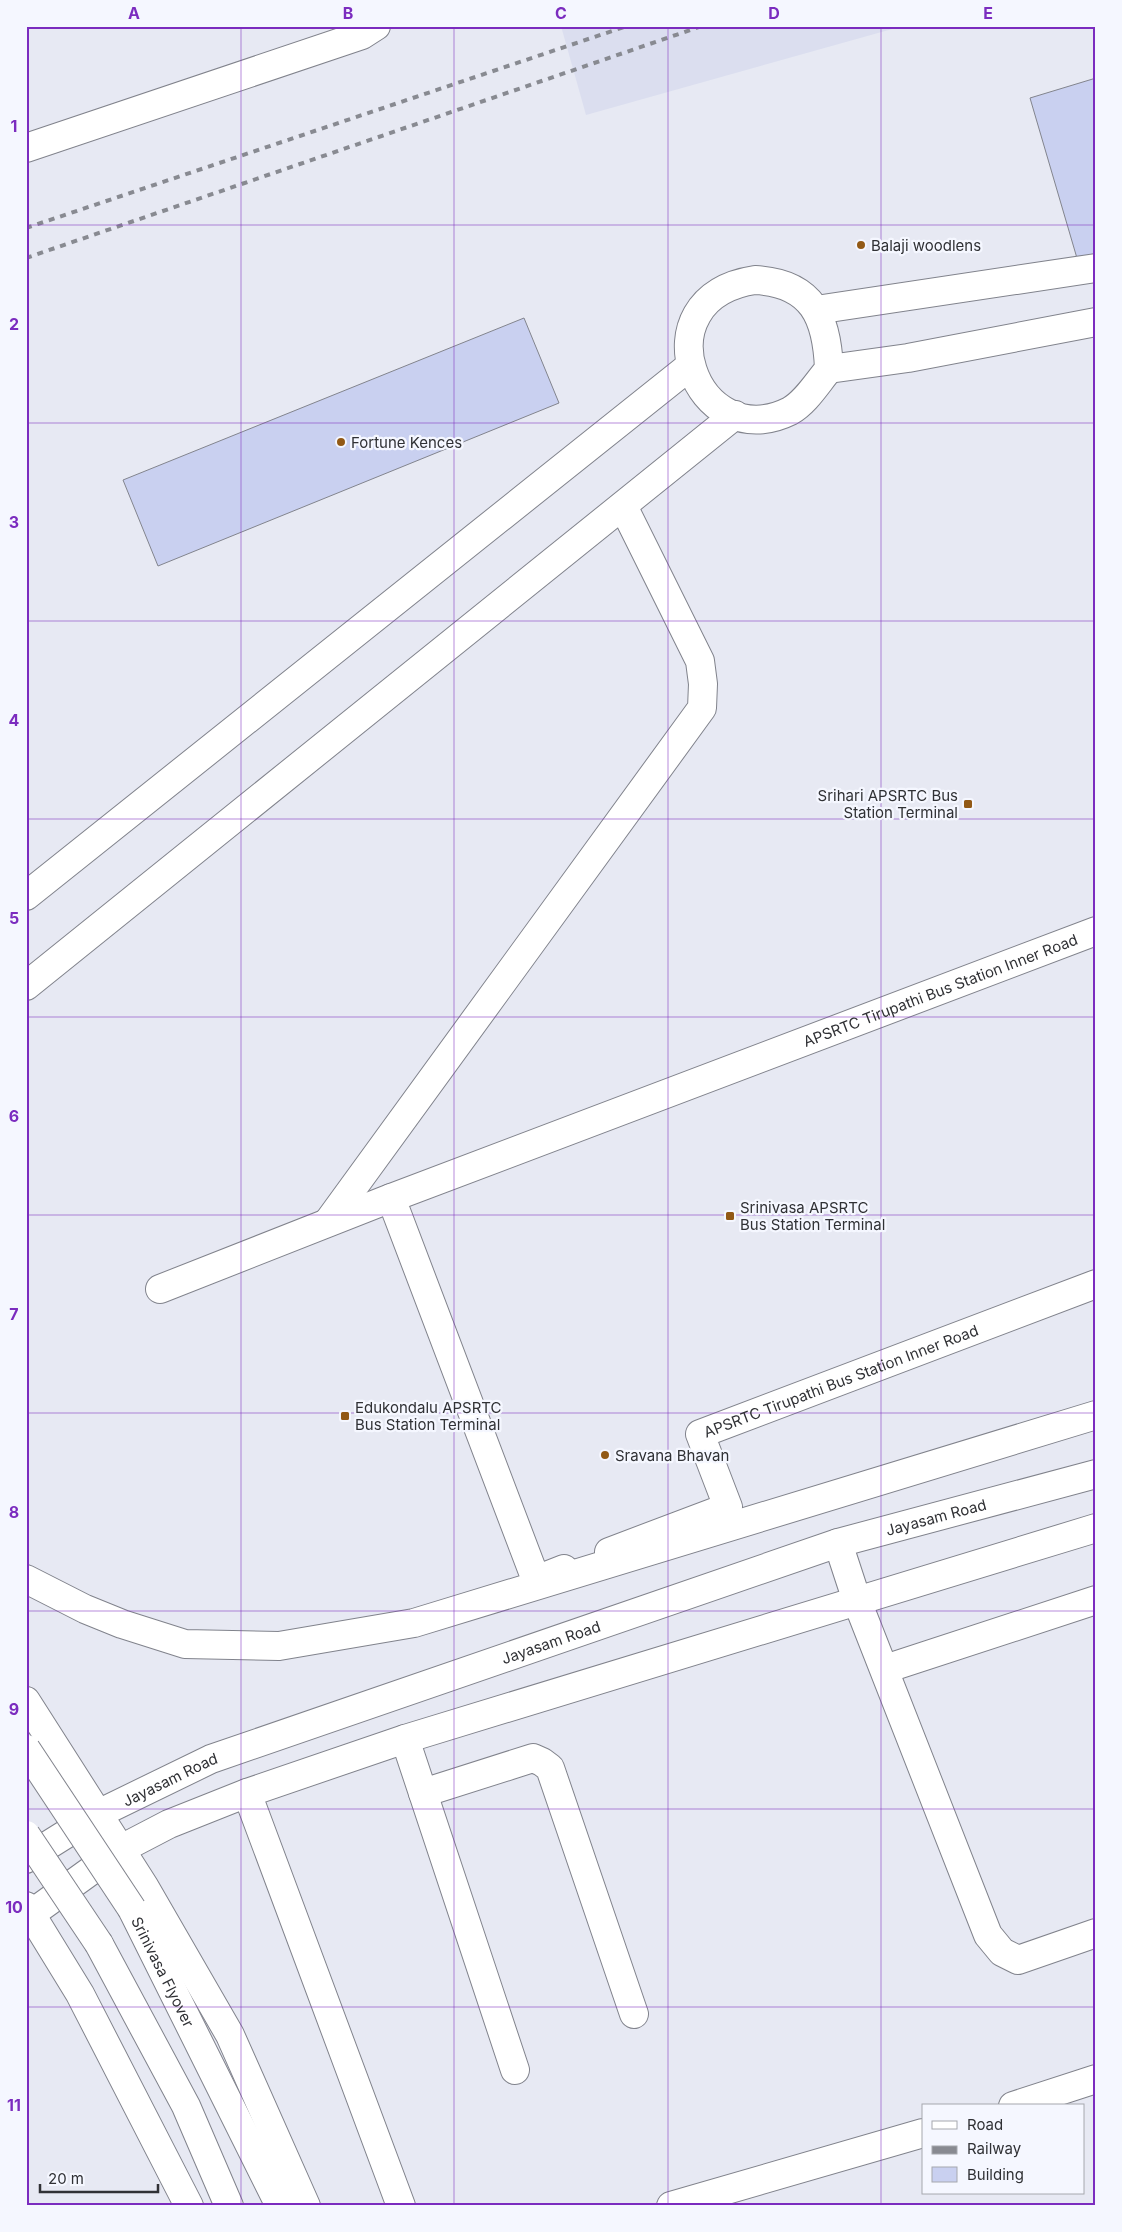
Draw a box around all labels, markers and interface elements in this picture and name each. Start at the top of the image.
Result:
text: A [128,3,140,23]
text: B [343,3,353,23]
text: C [555,3,567,23]
text: D [768,3,780,23]
text: E [983,3,993,23]
text: 1 [11,116,17,136]
place label: Balaji woodlens [871,236,981,255]
marker: Balaji woodlens [855,239,867,251]
text: 2 [9,314,19,334]
place label: Fortune Kences [351,433,462,452]
marker: Fortune Kences [335,436,347,448]
text: 3 [9,512,19,532]
text: 4 [9,710,20,730]
place label: Srihari APSRTC Bus Station Terminal [818,786,958,822]
marker: Srihari APSRTC Bus Station Terminal [962,798,974,810]
text: 5 [9,908,19,928]
street label: APSRTC Tirupathi Bus Station Inner Road [800,929,1080,1051]
text: 6 [9,1106,19,1126]
place label: Srinivasa APSRTC Bus Station Terminal [740,1198,885,1234]
marker: Srinivasa APSRTC Bus Station Terminal [724,1210,736,1222]
text: 7 [9,1304,19,1324]
street label: APSRTC Tirupathi Bus Station Inner Road [701,1320,981,1441]
place label: Edukondalu APSRTC Bus Station Terminal [355,1398,502,1434]
marker: Edukondalu APSRTC Bus Station Terminal [339,1410,351,1422]
place label: Sravana Bhavan [615,1446,729,1465]
marker: Sravana Bhavan [599,1449,611,1461]
street label: Jayasam Road [883,1494,988,1539]
text: 8 [9,1502,19,1522]
street label: Jayasam Road [499,1616,603,1668]
text: 9 [9,1699,19,1719]
street label: Jayasam Road [119,1748,220,1810]
text: 10 [5,1897,23,1917]
street label: Srinivasa Flyover [128,1913,199,2030]
text: 11 [7,2095,21,2115]
legend [922,2104,1084,2194]
text: Road [967,2115,1003,2134]
text: Railway [967,2139,1022,2158]
scale bar [40,2162,158,2194]
text: Building [967,2165,1024,2184]
text: 20 m [48,2169,84,2188]

